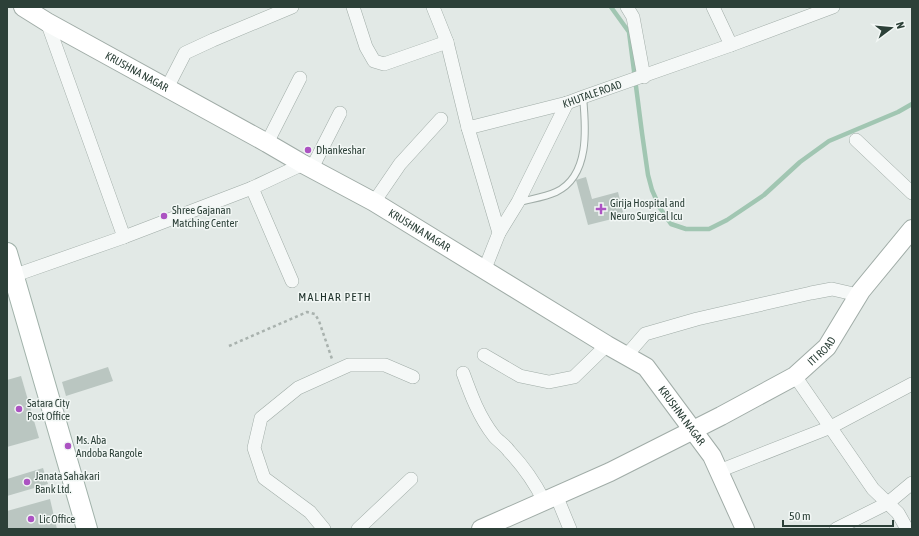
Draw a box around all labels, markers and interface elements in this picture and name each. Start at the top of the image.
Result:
north arrow [871,8,911,48]
text: N [894,20,907,30]
street label: KRUSHNA NAGAR [103,49,171,94]
street label: KHUTALE ROAD [561,78,623,110]
place label: Dhankeshar [316,144,366,156]
marker: Dhankeshar [303,145,313,155]
place label: Girija Hospital and Neuro Surgical Icu [610,197,685,222]
marker: Girija Hospital and Neuro Surgical Icu [595,203,607,215]
place label: Shree Gajanan Matching Center [172,204,238,229]
street label: KRUSHNA NAGAR [386,206,453,254]
marker: Shree Gajanan Matching Center [159,211,169,221]
district label: MALHAR PETH [298,290,372,304]
street label: ITI ROAD [805,334,838,368]
street label: KRUSHNA NAGAR [656,384,708,448]
place label: Satara City Post Office [27,397,70,422]
marker: Satara City Post Office [14,404,24,414]
place label: Ms. Aba Andoba Rangole [76,434,142,459]
marker: Ms. Aba Andoba Rangole [63,441,73,451]
place label: Janata Sahakari Bank Ltd. [35,470,100,495]
marker: Janata Sahakari Bank Ltd. [22,477,32,487]
scale bar [783,502,893,528]
text: 50 m [789,509,811,523]
place label: Lic Office [39,513,75,525]
marker: Lic Office [26,514,36,524]

